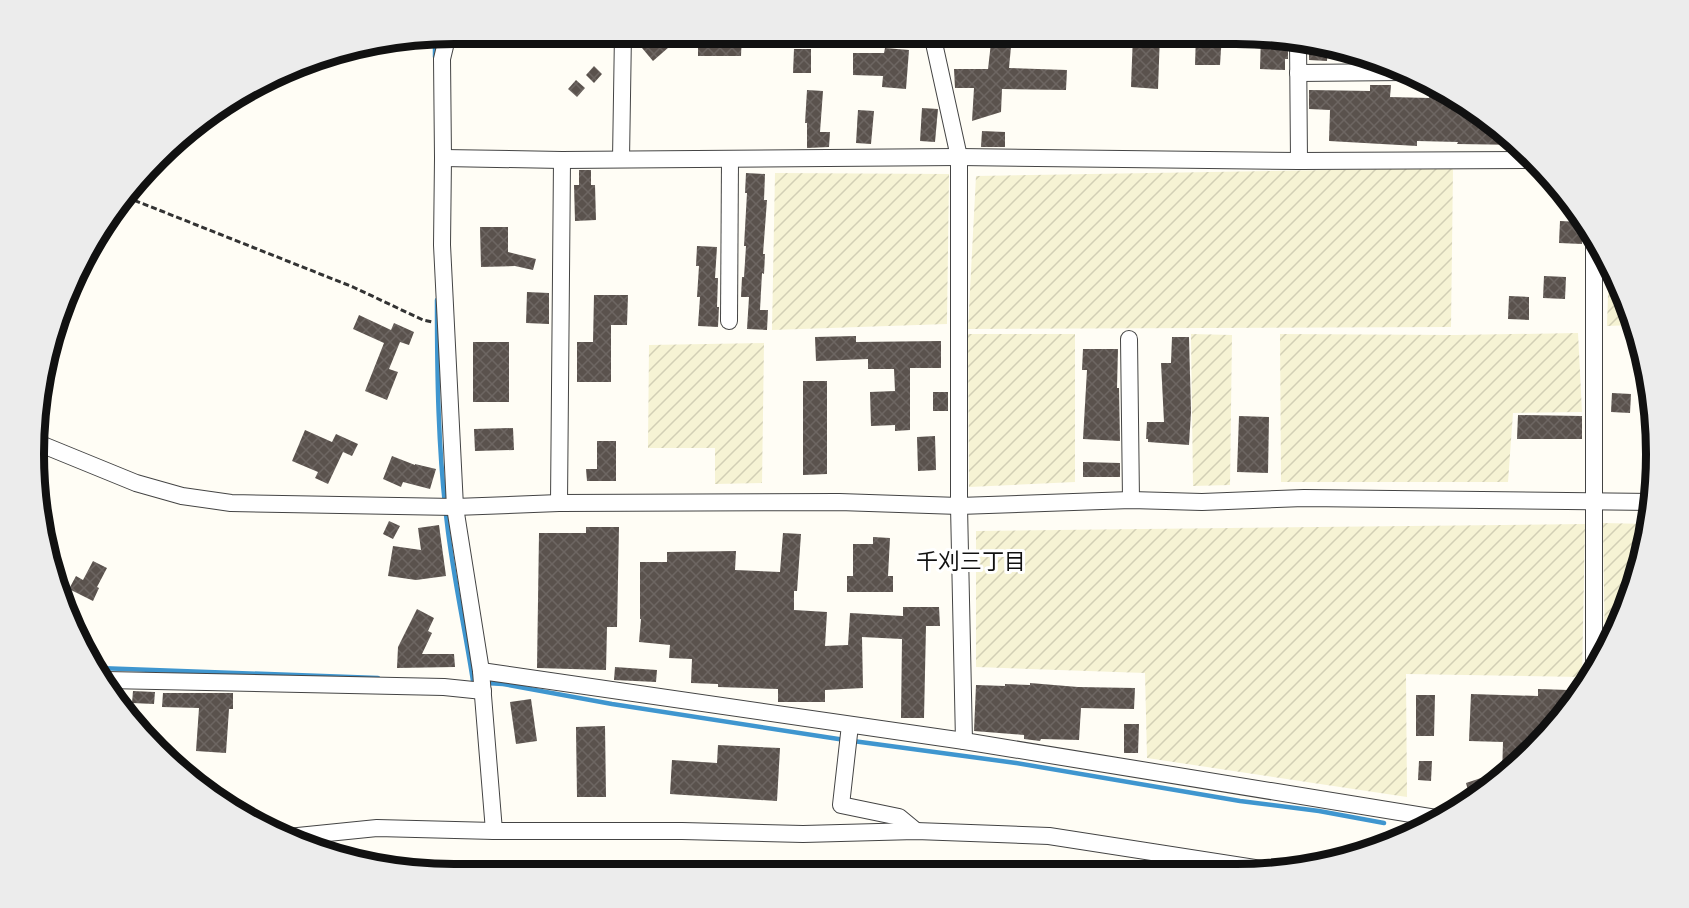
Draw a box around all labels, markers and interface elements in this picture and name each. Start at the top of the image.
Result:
district label: 千刈三丁目 [916,547,1026,575]

